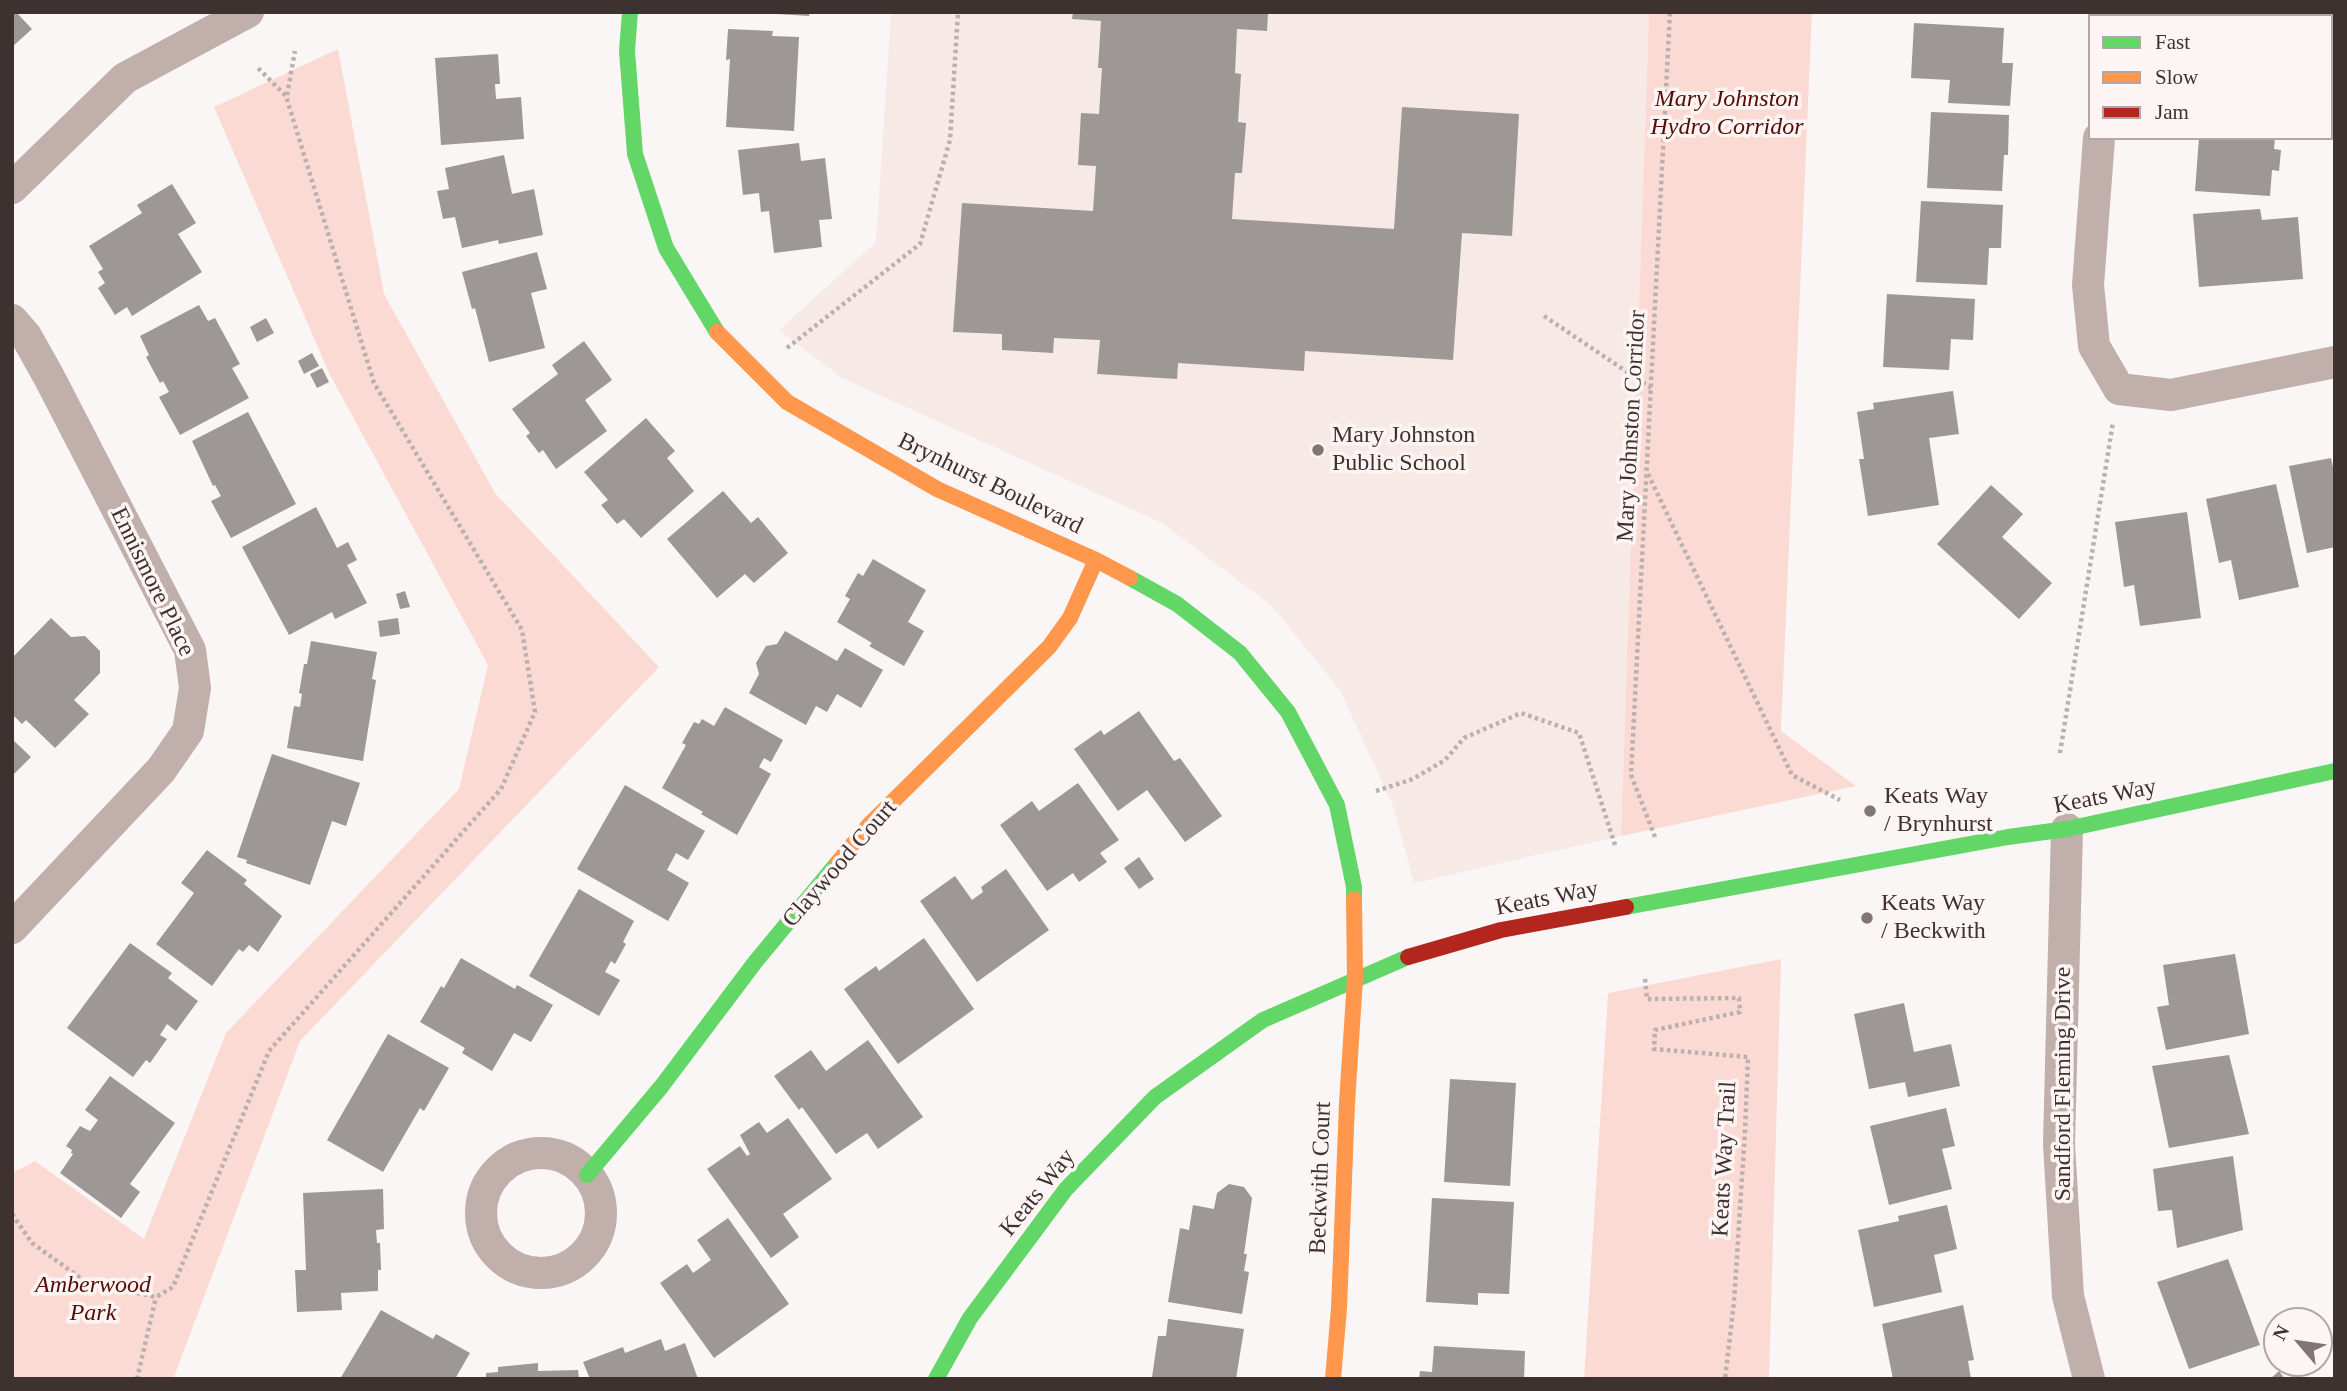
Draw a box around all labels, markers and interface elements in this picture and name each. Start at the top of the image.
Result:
legend [2088,14,2333,140]
text: Fast [2155,30,2190,54]
text: Slow [2155,65,2198,89]
park label: Mary Johnston Hydro Corridor [1650,86,1804,142]
text: Jam [2155,100,2189,124]
street label: Mary Johnston Corridor [1612,309,1652,543]
place label: Mary Johnston Public School [1332,422,1475,478]
street label: Brynhurst Boulevard [893,427,1087,541]
marker: Mary Johnston Public School [1310,442,1326,458]
street label: Ennismore Place [104,503,200,661]
street label: Keats Way [2051,773,2159,821]
place label: Keats Way / Brynhurst [1884,783,1993,839]
street label: Claywood Court [777,794,903,934]
marker: Keats Way / Brynhurst [1862,803,1878,819]
street label: Keats Way [1493,875,1601,923]
place label: Keats Way / Beckwith [1881,890,1986,946]
marker: Keats Way / Beckwith [1859,910,1875,926]
street label: Sandford Fleming Drive [2050,967,2078,1201]
street label: Keats Way Trail [1707,1080,1743,1238]
street label: Beckwith Court [1304,1101,1338,1255]
street label: Keats Way [994,1144,1082,1242]
park label: Amberwood Park [35,1272,151,1328]
north arrow [2263,1307,2333,1377]
text: N [2268,1321,2293,1344]

